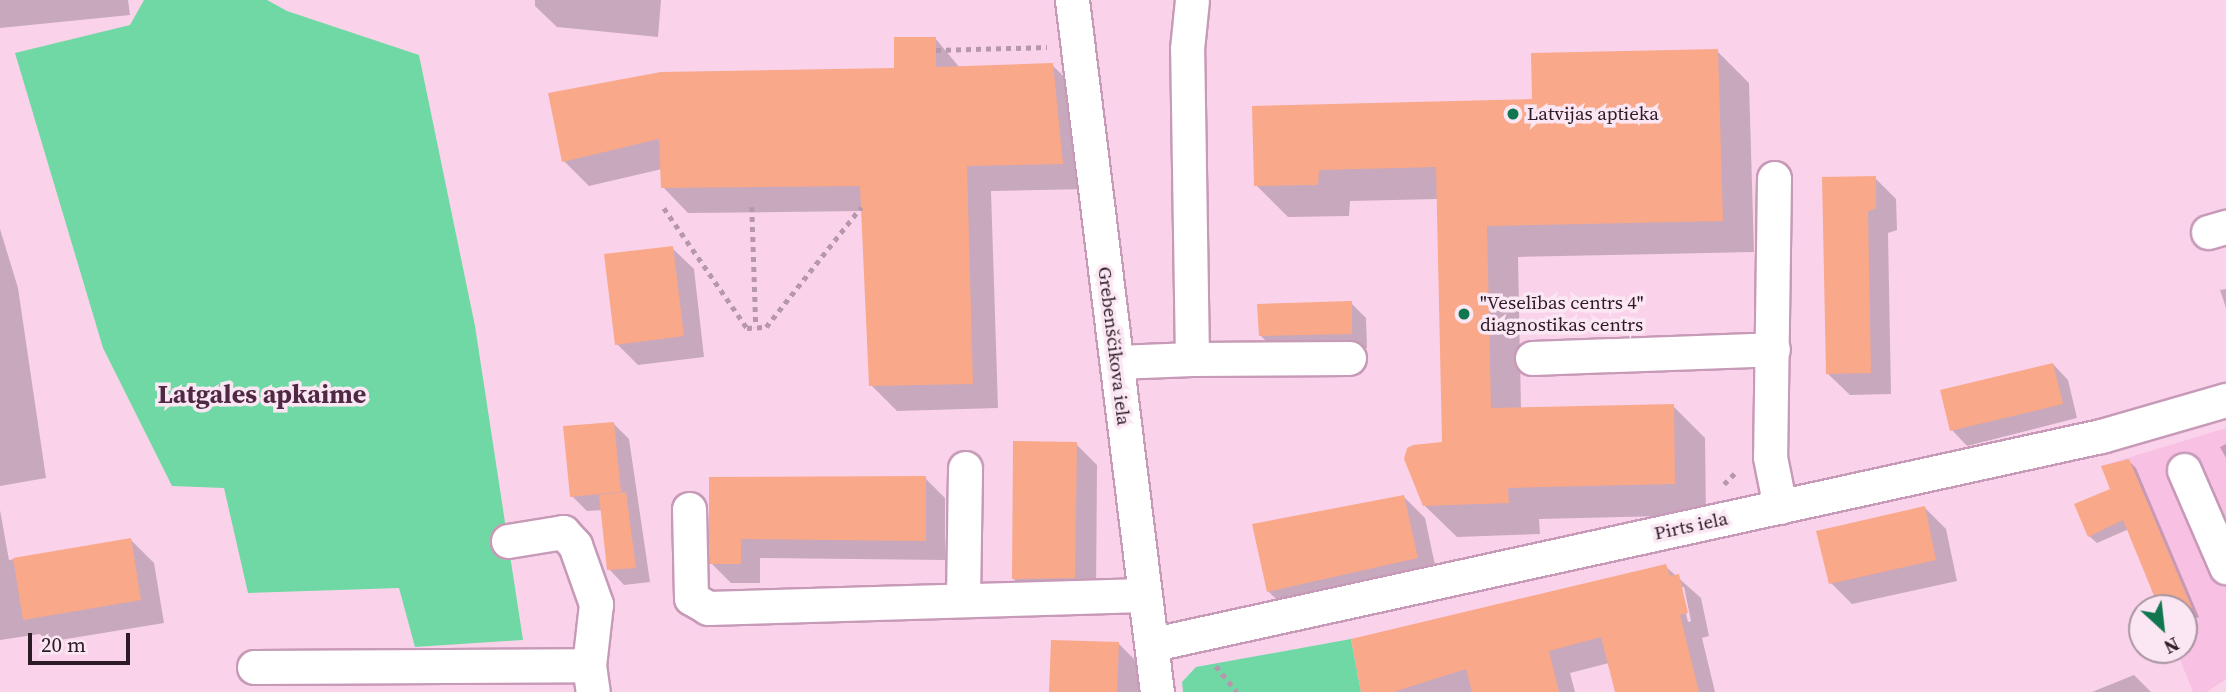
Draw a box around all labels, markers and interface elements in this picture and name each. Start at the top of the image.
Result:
place label: Latvijas aptieka [1527,103,1659,125]
marker: Latvijas aptieka [1505,106,1521,122]
street label: Grebenščikova iela [1093,265,1135,427]
place label: "Veselības centrs 4" diagnostikas centrs [1480,292,1644,336]
marker: "Veselības centrs 4" diagnostikas centrs [1454,304,1474,324]
district label: Latgales apkaime [158,379,366,411]
street label: Pirts iela [1652,507,1730,545]
north arrow [2128,594,2198,664]
scale bar [32,618,133,662]
text: 20 m [41,630,86,659]
text: N [2160,631,2184,661]

